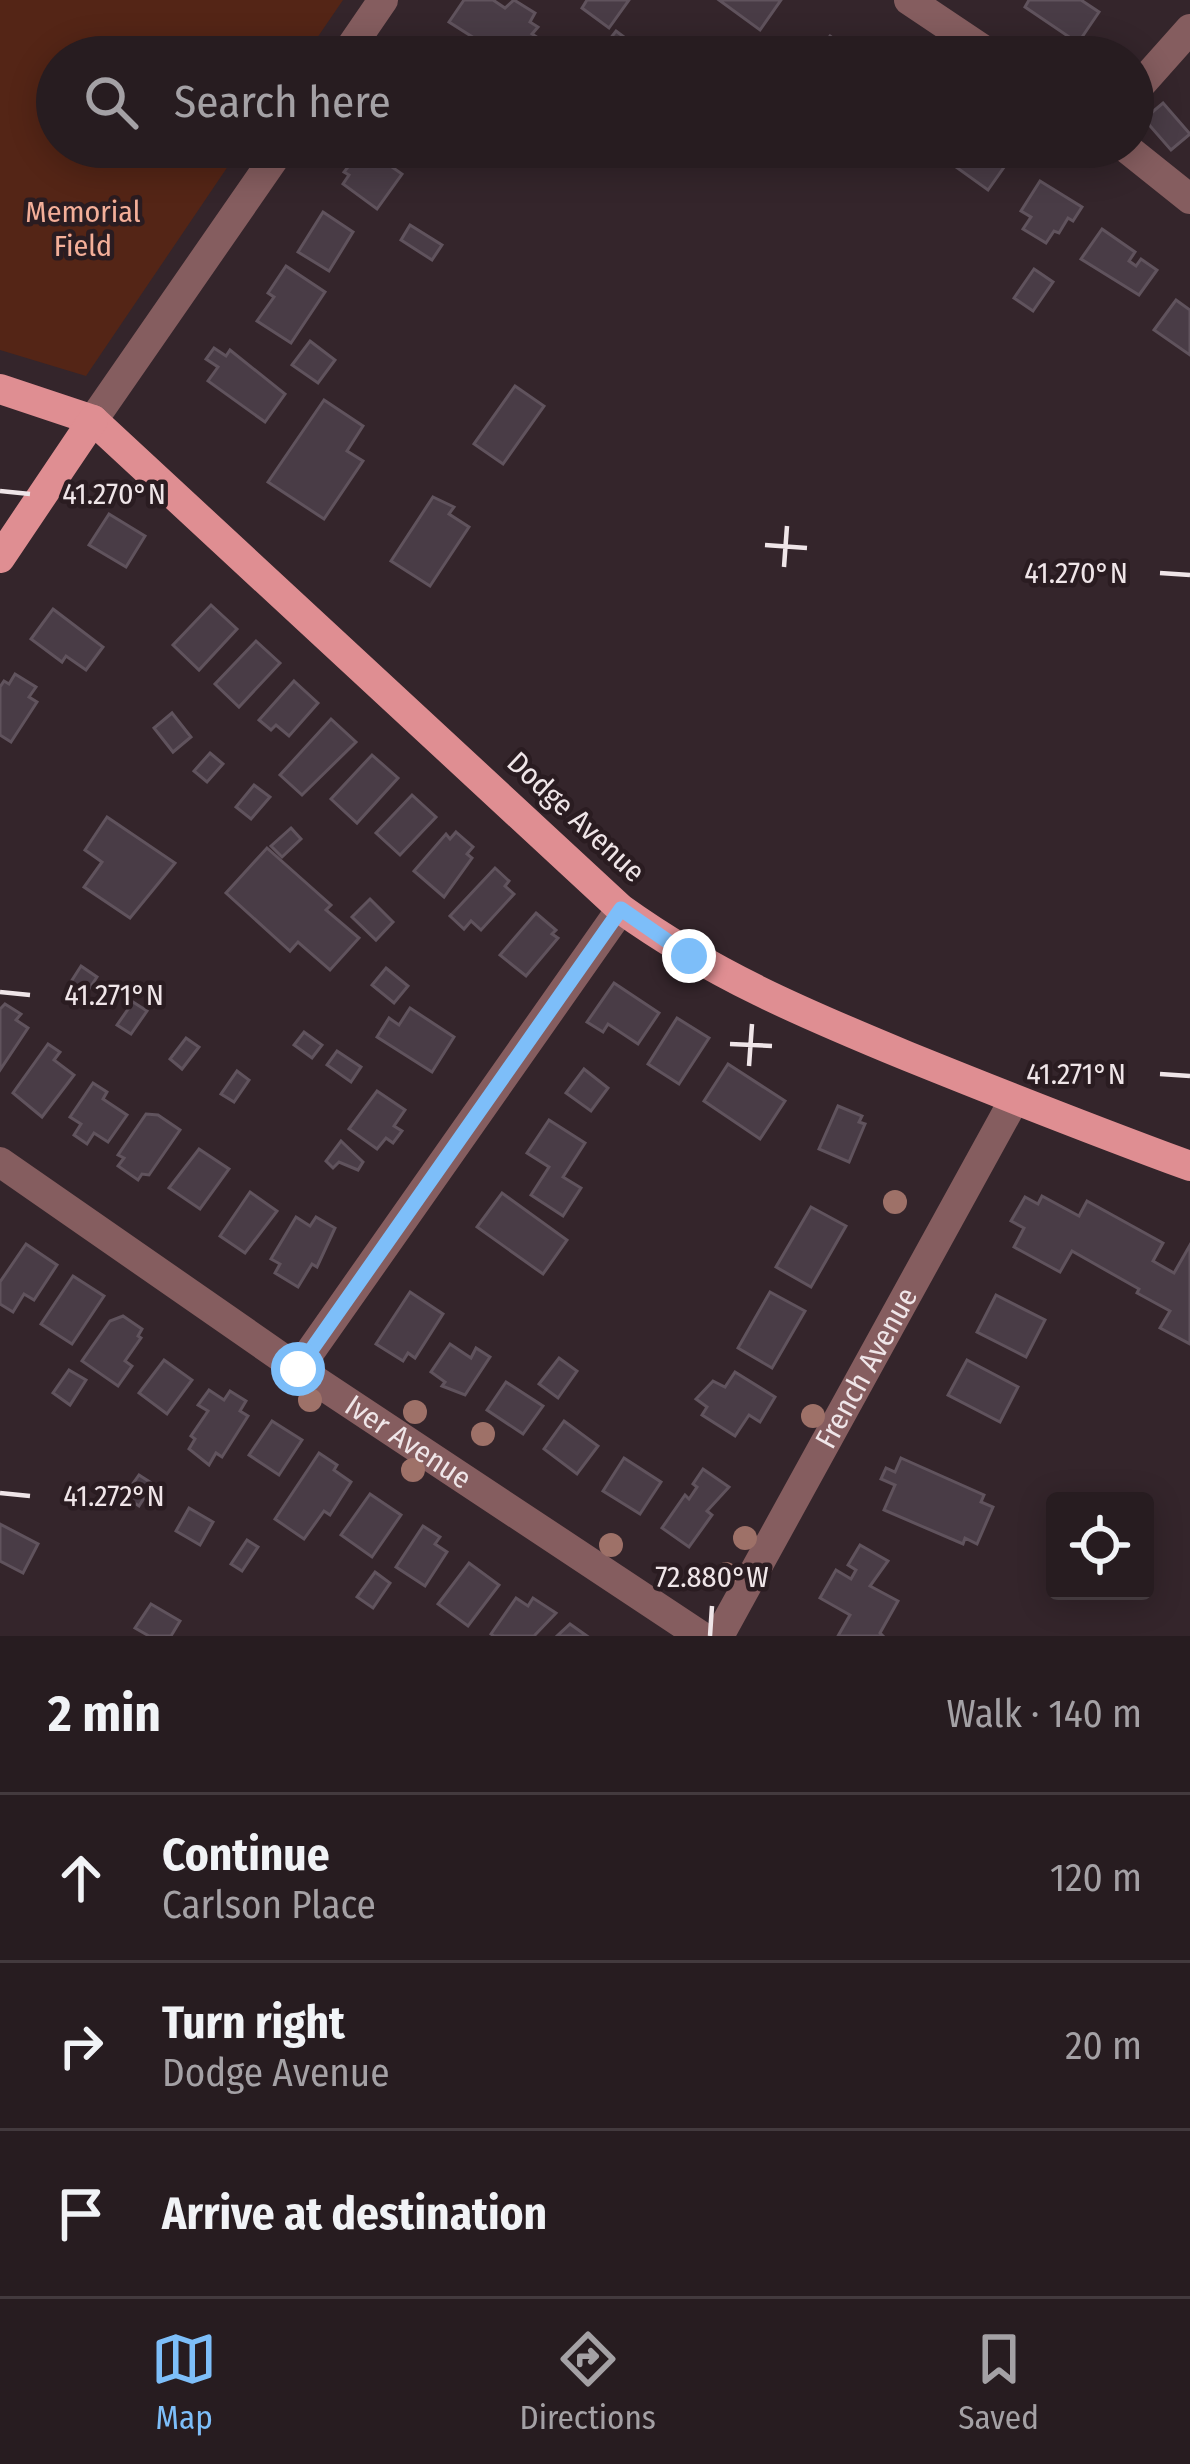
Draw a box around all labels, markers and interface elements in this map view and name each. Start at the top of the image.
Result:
search box [36,36,1154,168]
icon: search [78,69,144,135]
text: Search here [174,75,391,129]
park label: Memorial Field [25,194,141,264]
text: 41.270°N [62,476,166,512]
text: 41.270°N [1024,555,1128,591]
street label: Dodge Avenue [500,744,652,890]
route end [662,929,716,983]
text: 41.271°N [64,977,164,1013]
text: 41.271°N [1026,1056,1126,1092]
street label: French Avenue [808,1281,925,1455]
route start [271,1342,325,1396]
street label: Iver Avenue [338,1387,478,1497]
text: 41.272°N [63,1478,165,1514]
map controls [1046,1492,1154,1600]
button: locate [1046,1492,1154,1600]
text: 72.880°W [655,1559,769,1595]
text: 2 min [48,1683,161,1745]
text: Walk · 140 m [947,1691,1142,1737]
text: Continue [162,1828,330,1882]
icon: ahead [48,1845,114,1911]
text: 120 m [1050,1855,1142,1901]
text: Carlson Place [162,1882,376,1928]
text: Turn right [162,1996,345,2050]
icon: right [48,2013,114,2079]
text: 20 m [1065,2023,1142,2069]
text: Dodge Avenue [162,2050,389,2096]
icon: arrive [48,2181,114,2247]
text: Arrive at destination [162,2187,547,2241]
tab: Map [151,2326,217,2438]
tab: Directions [519,2326,656,2438]
tab: Saved [958,2326,1039,2438]

